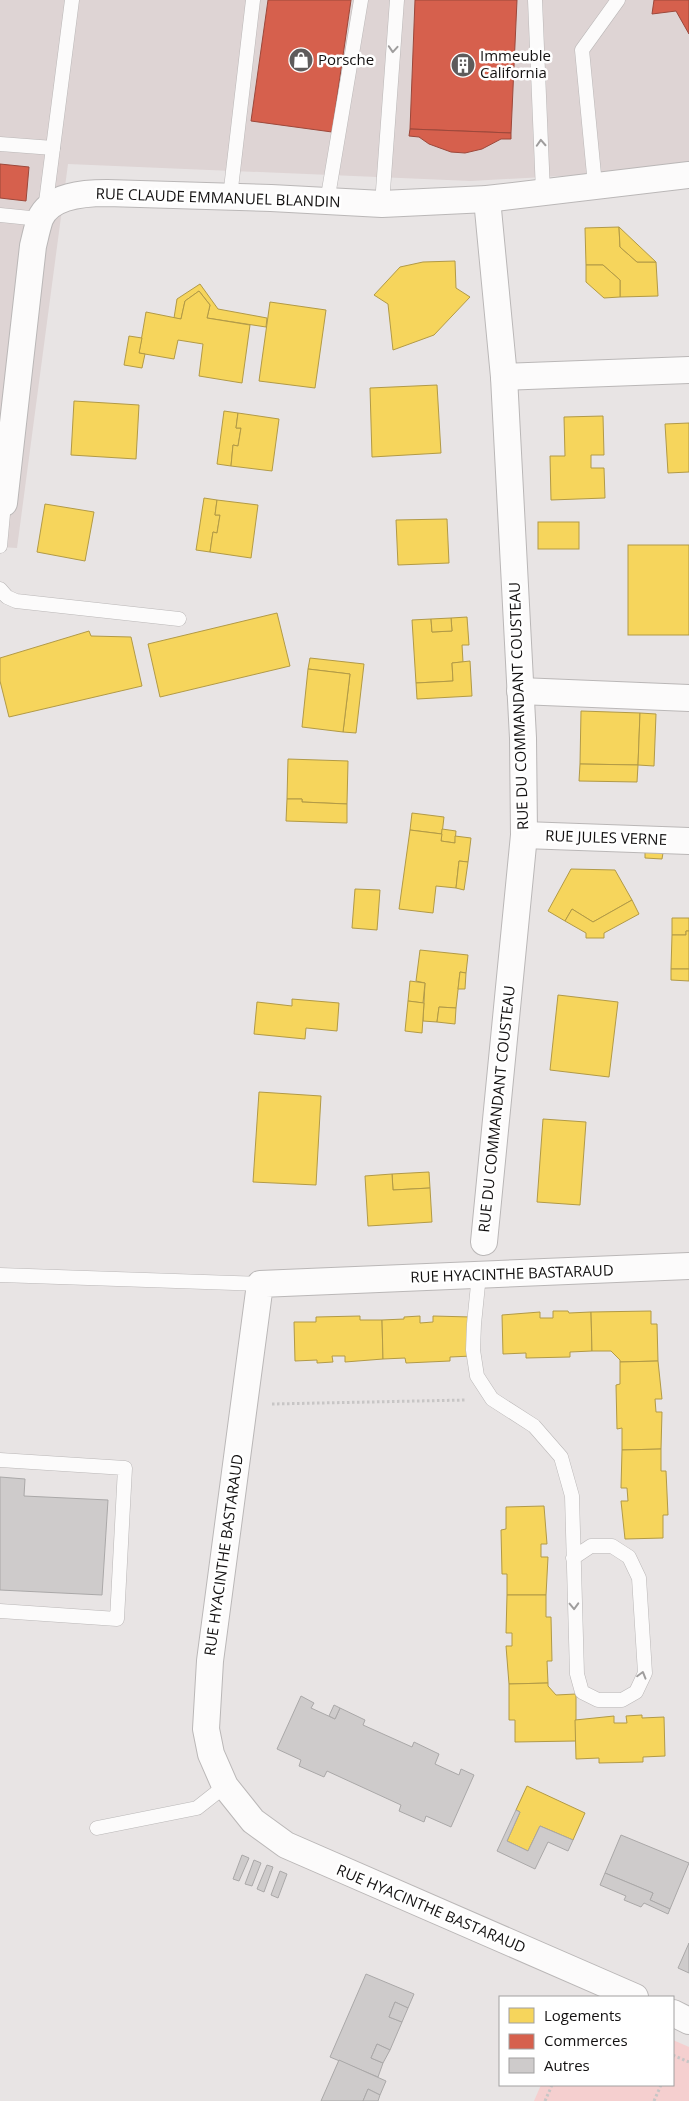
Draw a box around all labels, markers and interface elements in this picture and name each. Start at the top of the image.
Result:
one-way arrow [388,45,399,53]
place label: Immeuble California [480,45,551,82]
shop icon: Porsche [288,47,314,73]
place label: Porsche [318,49,374,69]
building icon: Immeuble California [450,52,476,78]
one-way arrow [536,139,546,146]
street label: RUE CLAUDE EMMANUEL BLANDIN [95,183,341,211]
street label: RUE DU COMMANDANT COUSTEAU [504,582,532,830]
street label: RUE JULES VERNE [545,825,667,849]
street label: RUE DU COMMANDANT COUSTEAU [473,984,519,1233]
street label: RUE HYACINTHE BASTARAUD [410,1259,614,1287]
street label: RUE HYACINTHE BASTARAUD [199,1453,247,1657]
one-way arrow [569,1603,580,1611]
one-way arrow [636,1671,647,1679]
street label: RUE HYACINTHE BASTARAUD [334,1859,529,1957]
legend [499,1996,674,2086]
text: Logements [544,2005,621,2025]
text: Commerces [544,2030,628,2050]
text: Autres [544,2055,590,2075]

